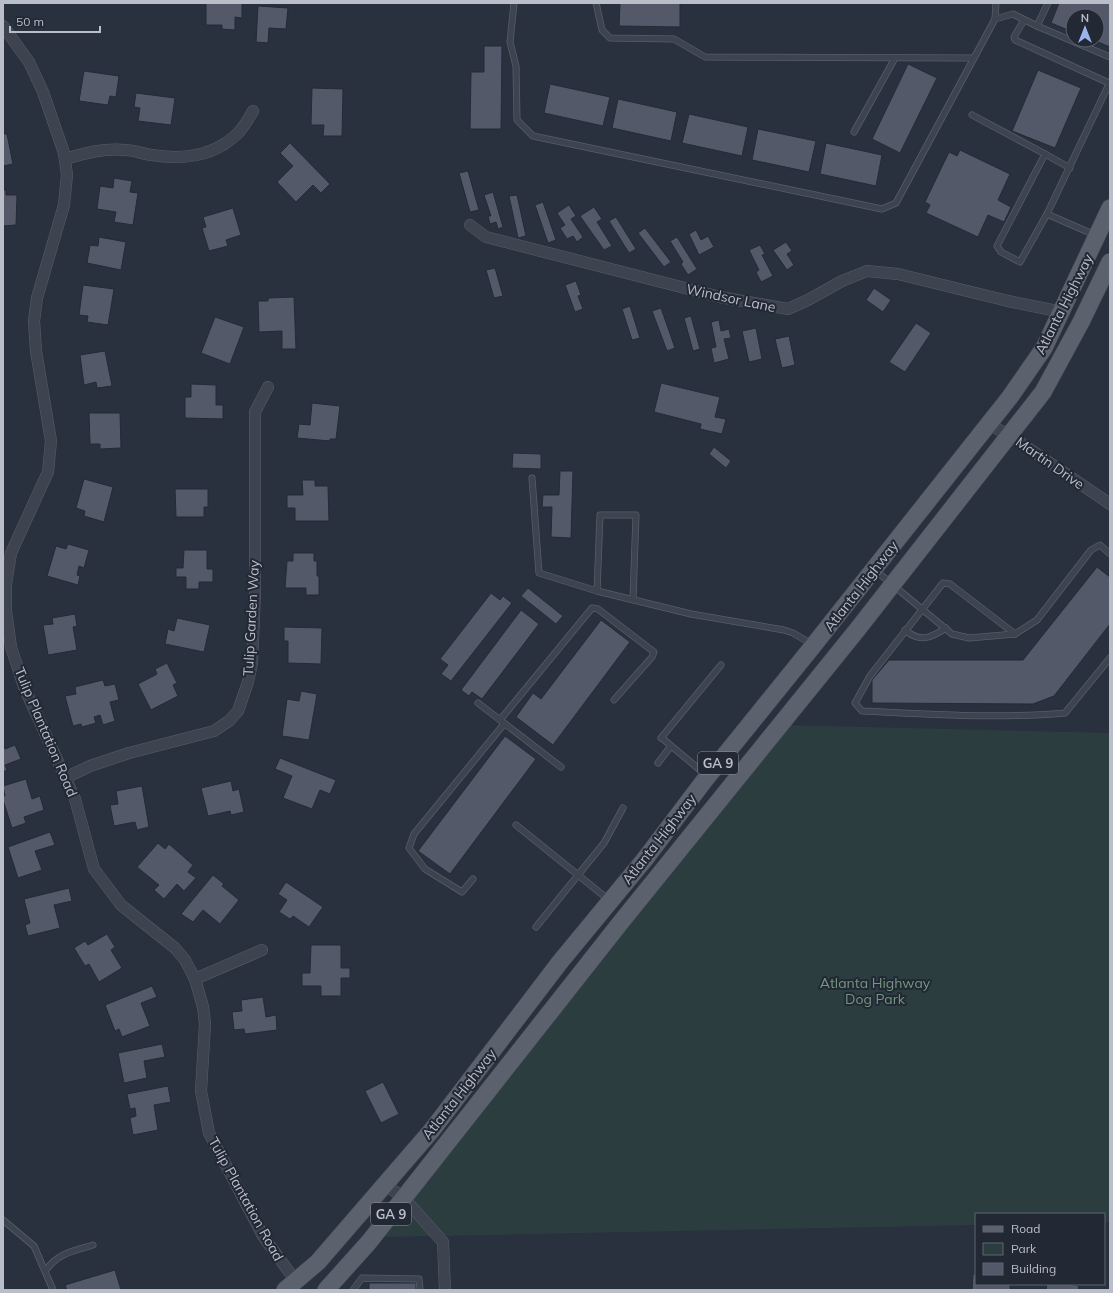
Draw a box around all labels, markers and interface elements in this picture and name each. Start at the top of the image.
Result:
scale bar [10,8,100,34]
north arrow [1065,8,1105,48]
text: N [1081,11,1089,25]
text: 50 m [16,14,44,29]
street label: Atlanta Highway [1031,250,1097,357]
street label: Windsor Lane [685,280,777,316]
street label: Martin Drive [1012,433,1088,493]
street label: Atlanta Highway [820,537,902,635]
street label: Tulip Garden Way [239,559,263,677]
street label: Tulip Plantation Road [11,665,81,799]
road number: GA 9 [698,752,738,774]
street label: Atlanta Highway [618,790,700,888]
park label: Atlanta Highway Dog Park [820,974,931,1008]
street label: Atlanta Highway [418,1045,500,1143]
street label: Tulip Plantation Road [204,1134,288,1264]
road number: GA 9 [371,1203,411,1225]
legend [975,1213,1105,1285]
text: Road [1011,1221,1040,1236]
text: Park [1011,1241,1037,1256]
text: Building [1011,1261,1056,1276]

